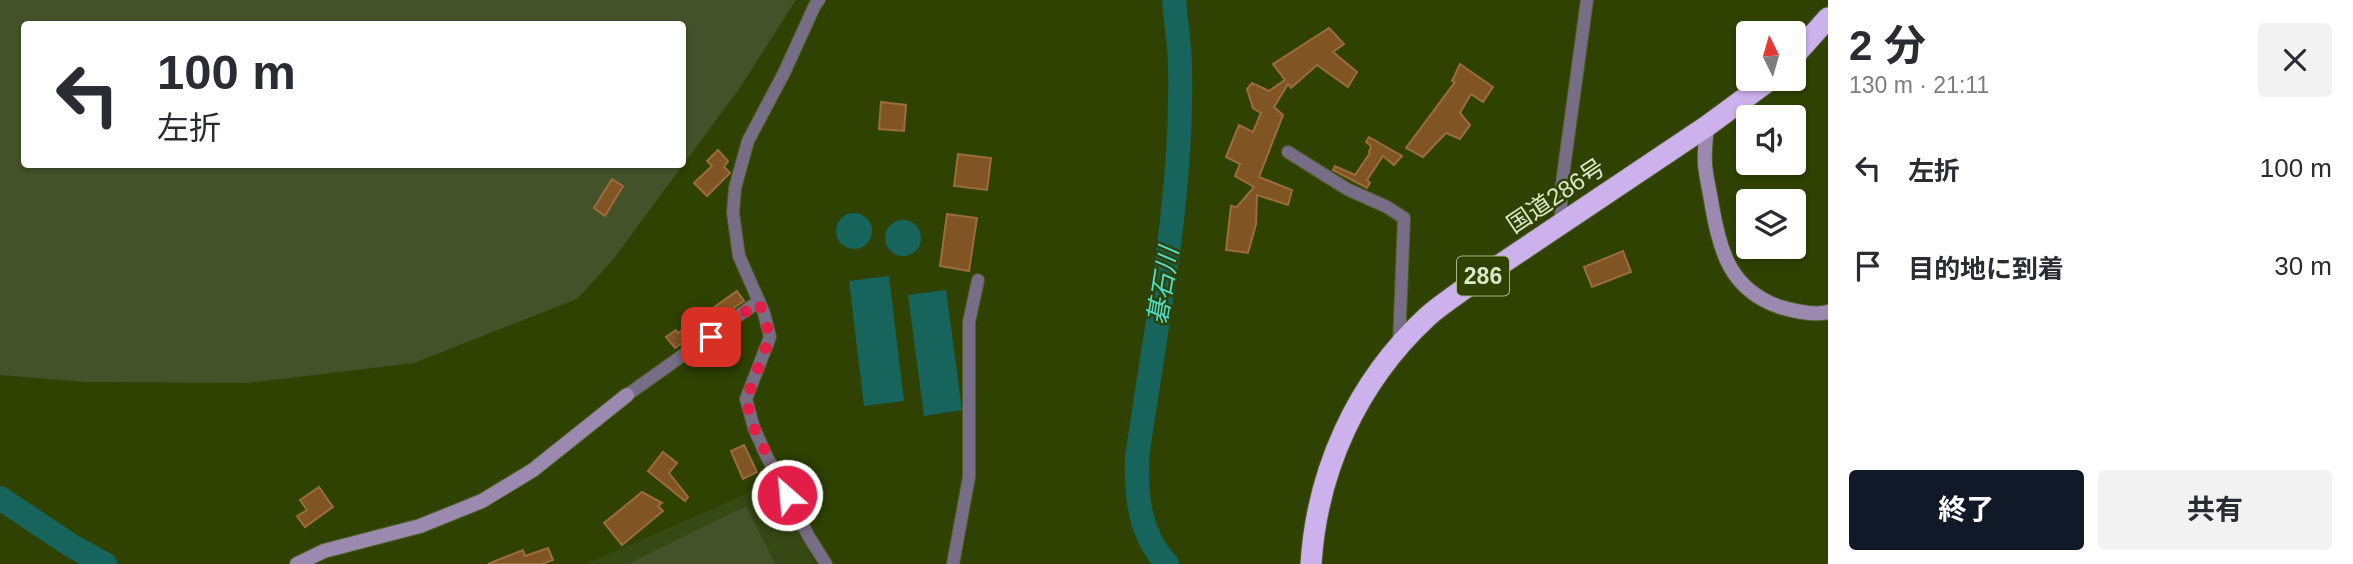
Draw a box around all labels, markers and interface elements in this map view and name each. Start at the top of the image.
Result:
north arrow [1736,21,1806,91]
map controls [1736,21,1806,259]
text: 2 分 [1849,22,1926,69]
button: close [2258,23,2332,97]
text: 100 m [157,45,296,99]
icon: left [42,49,133,140]
text: 130 m · 21:11 [1849,72,1989,98]
button: sound [1736,105,1806,175]
text: 左折 [157,110,221,146]
icon: left [1849,149,1887,187]
street label: 国道286号 [1502,153,1610,238]
text: 100 m [2260,153,2332,183]
text: 左折 [1908,156,1960,186]
button: layers [1736,189,1806,259]
water label: 碁石川 [1142,242,1184,327]
icon: arrive [1849,247,1887,285]
text: 30 m [2274,251,2332,281]
text: 目的地に到着 [1908,254,2064,284]
road number: 286 [1457,256,1509,296]
pin [681,307,741,367]
icon: arrive [692,318,730,356]
position arrow [750,458,824,532]
button: 終了 [1849,470,2084,550]
button: 共有 [2098,470,2332,550]

